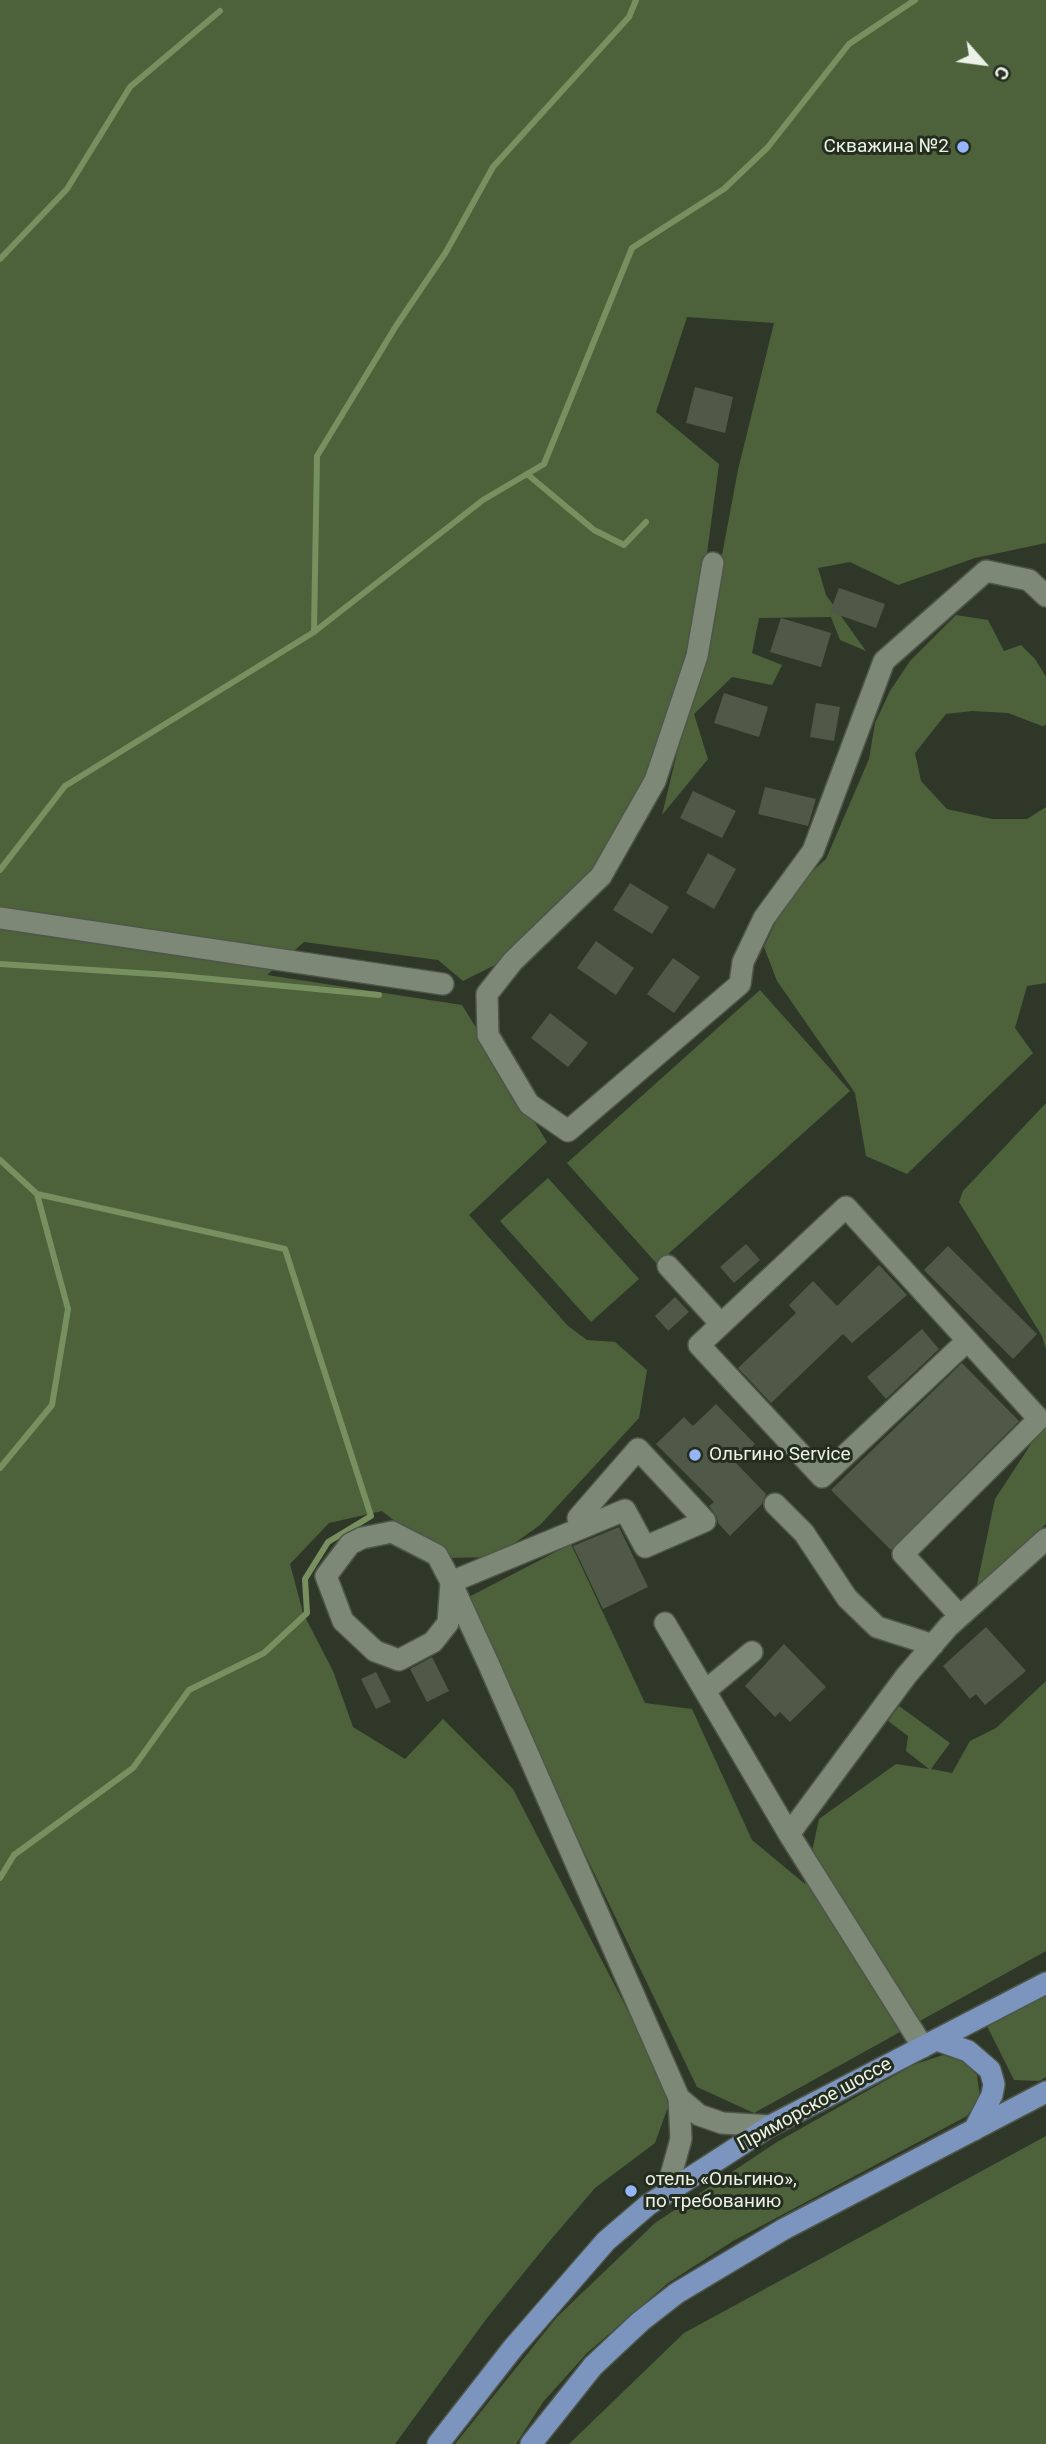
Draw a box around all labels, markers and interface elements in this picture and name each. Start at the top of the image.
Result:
north arrow [948,28,1018,98]
text: С [989,62,1015,84]
place label: Скважина №2 [823,136,949,158]
marker: Скважина №2 [955,139,971,155]
place label: Ольгино Service [709,1444,851,1466]
marker: Ольгино Service [687,1447,703,1463]
street label: Приморское шоссе [734,2053,896,2157]
place label: отель «Ольгино», по требованию [645,2169,797,2213]
marker: отель «Ольгино», по требованию [623,2183,639,2199]

